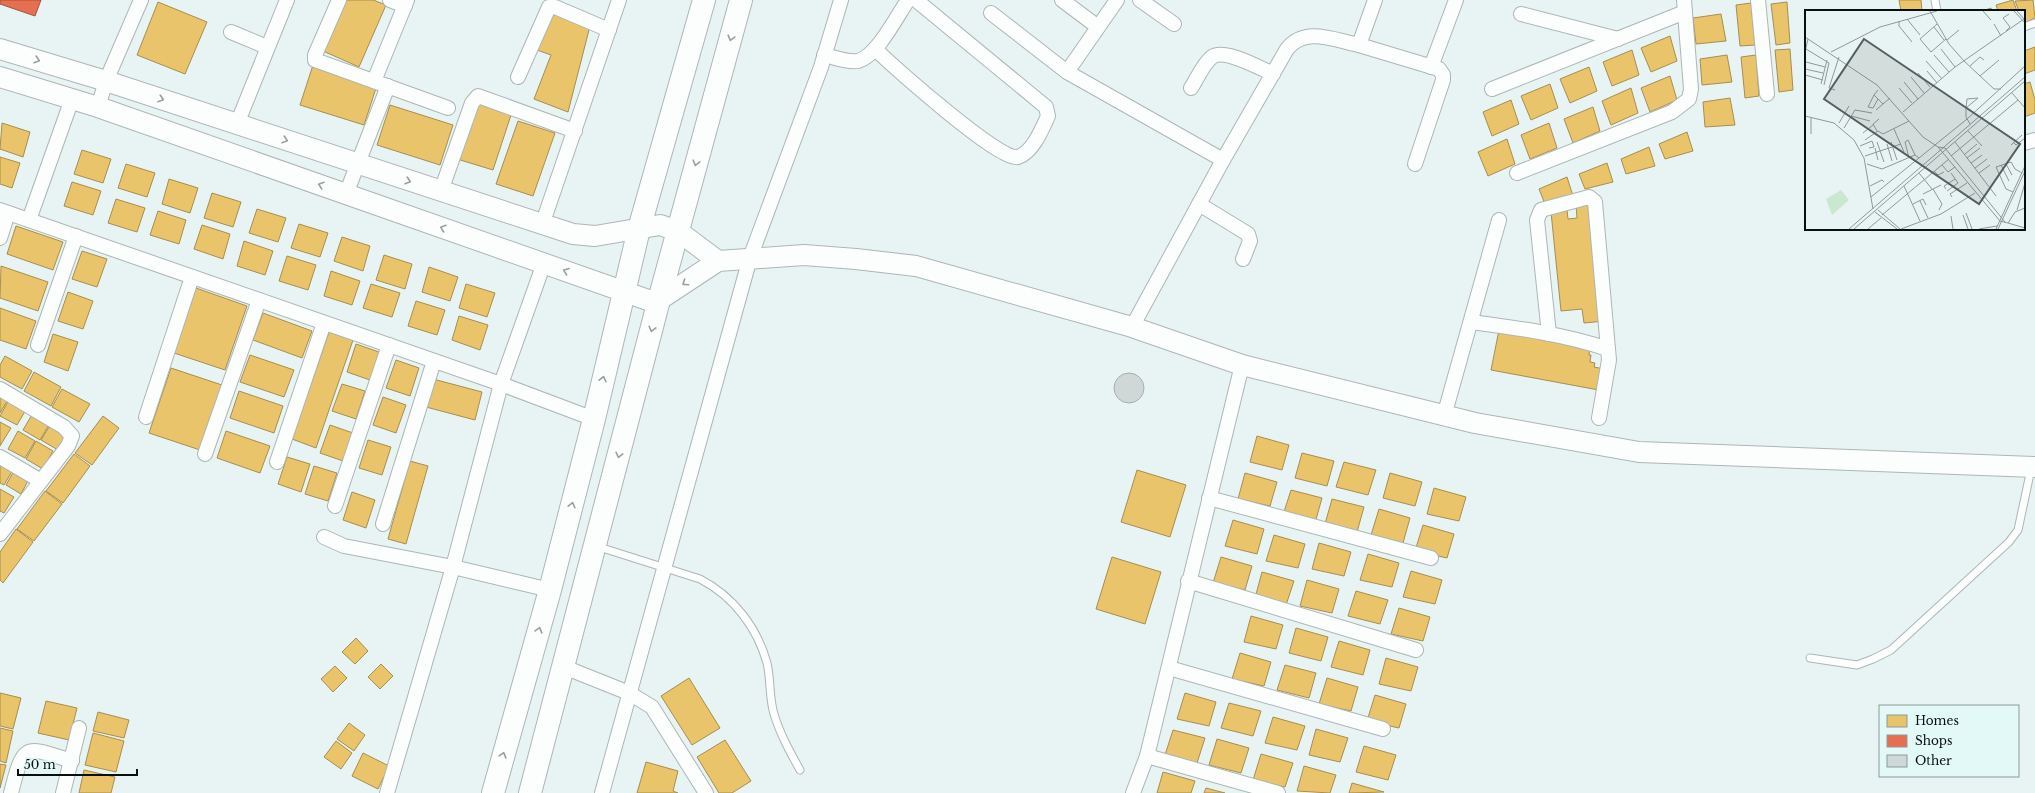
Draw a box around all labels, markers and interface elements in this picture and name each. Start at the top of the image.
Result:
inset map [1805,10,2025,230]
one-way arrow [727,34,736,41]
one-way arrow [34,55,41,64]
one-way arrow [158,94,165,103]
one-way arrow [281,136,288,144]
one-way arrow [693,160,701,166]
one-way arrow [405,176,412,184]
one-way arrow [317,181,324,190]
one-way arrow [440,224,447,232]
one-way arrow [562,268,569,276]
one-way arrow [683,278,690,285]
one-way arrow [648,326,656,332]
one-way arrow [599,375,607,382]
one-way arrow [616,452,624,458]
one-way arrow [567,501,576,508]
one-way arrow [534,627,543,634]
legend [1879,705,2019,777]
text: Homes [1915,713,1959,728]
text: Shops [1915,733,1952,748]
scale bar [18,751,137,777]
one-way arrow [499,752,507,759]
text: Other [1915,753,1952,768]
text: 50 m [24,757,56,772]

